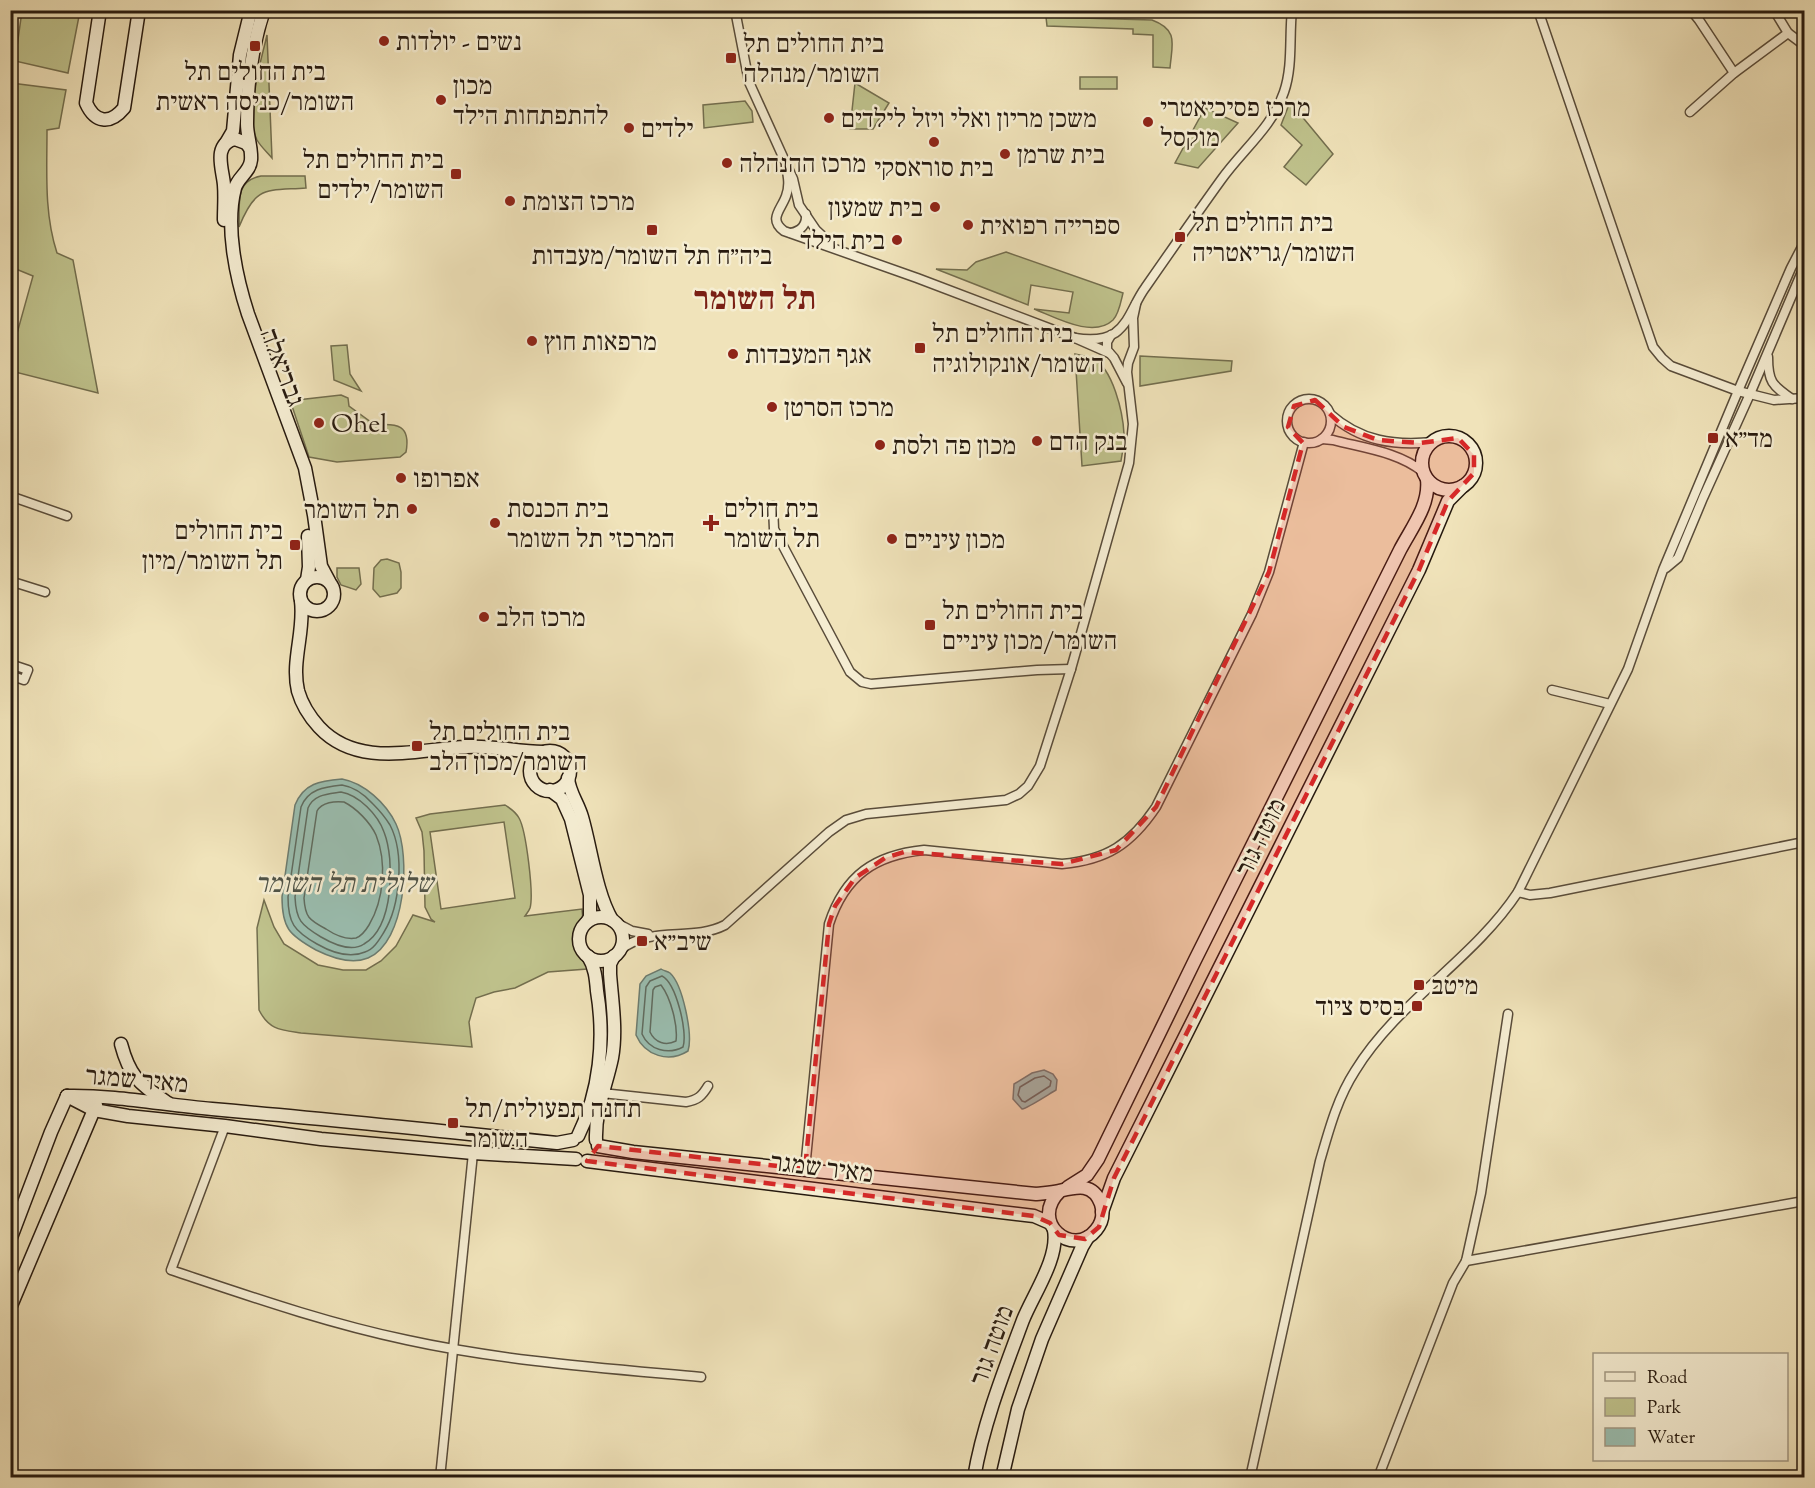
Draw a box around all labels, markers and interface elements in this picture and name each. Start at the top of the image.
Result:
place label: נשים - יולדות [396,25,522,62]
place label: בית החולים תל השומר/מנהלה [743,27,884,94]
marker: נשים - יולדות [377,34,391,48]
marker: בית החולים תל השומר/כניסה ראשית [248,39,262,53]
marker: בית החולים תל השומר/מנהלה [724,51,738,65]
place label: בית החולים תל השומר/כניסה ראשית [156,55,354,122]
place label: מכון להתפתחות הילד [453,69,609,136]
place label: מרכז פסיכיאטרי מוקסל [1160,91,1311,158]
marker: מכון להתפתחות הילד [434,93,448,107]
place label: משכן מריון ואלי ויזל לילדים [841,102,1097,139]
marker: משכן מריון ואלי ויזל לילדים [822,111,836,125]
place label: ילדים [641,112,694,149]
marker: מרכז פסיכיאטרי מוקסל [1141,115,1155,129]
marker: ילדים [622,121,636,135]
marker: בית סוראסקי [927,135,941,149]
place label: בית שרמן [1017,138,1105,175]
place label: בית החולים תל השומר/ילדים [303,143,444,210]
place label: מרכז ההנהלה [739,147,866,184]
marker: בית שרמן [998,147,1012,161]
place label: בית סוראסקי [874,151,994,188]
marker: מרכז ההנהלה [720,156,734,170]
marker: בית החולים תל השומר/ילדים [449,167,463,181]
place label: מרכז הצומת [522,185,635,222]
place label: בית שמעון [828,191,923,228]
marker: מרכז הצומת [503,194,517,208]
marker: בית שמעון [928,200,942,214]
place label: בית החולים תל השומר/גריאטריה [1192,206,1355,273]
place label: ספרייה רפואית [980,209,1120,246]
marker: ספרייה רפואית [961,218,975,232]
marker: ביה״ח תל השומר/מעבדות [645,223,659,237]
place label: בית הילד [800,224,885,261]
marker: בית החולים תל השומר/גריאטריה [1173,230,1187,244]
marker: בית הילד [890,233,904,247]
place label: ביה״ח תל השומר/מעבדות [532,239,772,276]
district label: תל השומר [694,278,816,324]
place label: בית החולים תל השומר/אונקולוגיה [932,317,1104,384]
street label: גבריאלה [249,323,312,412]
place label: מרפאות חוץ [544,325,657,362]
marker: מרפאות חוץ [525,334,539,348]
place label: אגף המעבדות [745,338,872,375]
marker: בית החולים תל השומר/אונקולוגיה [913,341,927,355]
marker: אגף המעבדות [726,347,740,361]
place label: מרכז הסרטן [784,391,894,428]
marker: מרכז הסרטן [765,400,779,414]
place label: Ohel [331,407,387,444]
marker: Ohel [312,416,326,430]
place label: מד״א [1725,422,1773,459]
place label: בנק הדם [1049,425,1127,462]
place label: מכון פה ולסת [892,429,1016,466]
marker: מד״א [1706,431,1720,445]
marker: בנק הדם [1030,434,1044,448]
marker: מכון פה ולסת [873,438,887,452]
place label: אפרופו [413,462,480,499]
marker: אפרופו [394,471,408,485]
place label: בית הכנסת המרכזי תל השומר [507,492,675,559]
place label: בית חולים תל השומר [724,492,820,559]
place label: תל השומר [304,493,400,530]
marker: תל השומר [405,502,419,516]
place label: בית החולים תל השומר/מיון [142,514,283,581]
marker: בית חולים תל השומר [702,514,720,532]
marker: בית הכנסת המרכזי תל השומר [488,516,502,530]
place label: מכון עיניים [904,523,1005,560]
marker: מכון עיניים [885,532,899,546]
marker: בית החולים תל השומר/מיון [288,538,302,552]
place label: בית החולים תל השומר/מכון עיניים [942,594,1117,661]
place label: מרכז הלב [496,601,586,638]
marker: מרכז הלב [477,610,491,624]
marker: בית החולים תל השומר/מכון עיניים [923,618,937,632]
place label: בית החולים תל השומר/מכון הלב [429,715,587,782]
marker: בית החולים תל השומר/מכון הלב [410,739,424,753]
street label: מוטה גור [1228,793,1297,883]
water label: שלולית תל השומר [255,866,436,905]
place label: שיב״א [654,925,712,962]
marker: שיב״א [635,934,649,948]
place label: מיטב [1431,969,1478,1006]
marker: מיטב [1412,978,1426,992]
place label: בסיס ציוד [1315,990,1405,1027]
marker: בסיס ציוד [1410,999,1424,1013]
street label: מאיר שמגר [84,1059,190,1104]
place label: תחנה תפעולית/תל השומר [465,1092,642,1159]
marker: תחנה תפעולית/תל השומר [446,1116,460,1130]
street label: מאיר שמגר [768,1145,875,1194]
street label: מוטה גור [962,1301,1025,1391]
legend [1593,1353,1788,1461]
text: Road [1647,1366,1687,1392]
text: Park [1647,1396,1682,1422]
text: Water [1647,1426,1696,1452]

